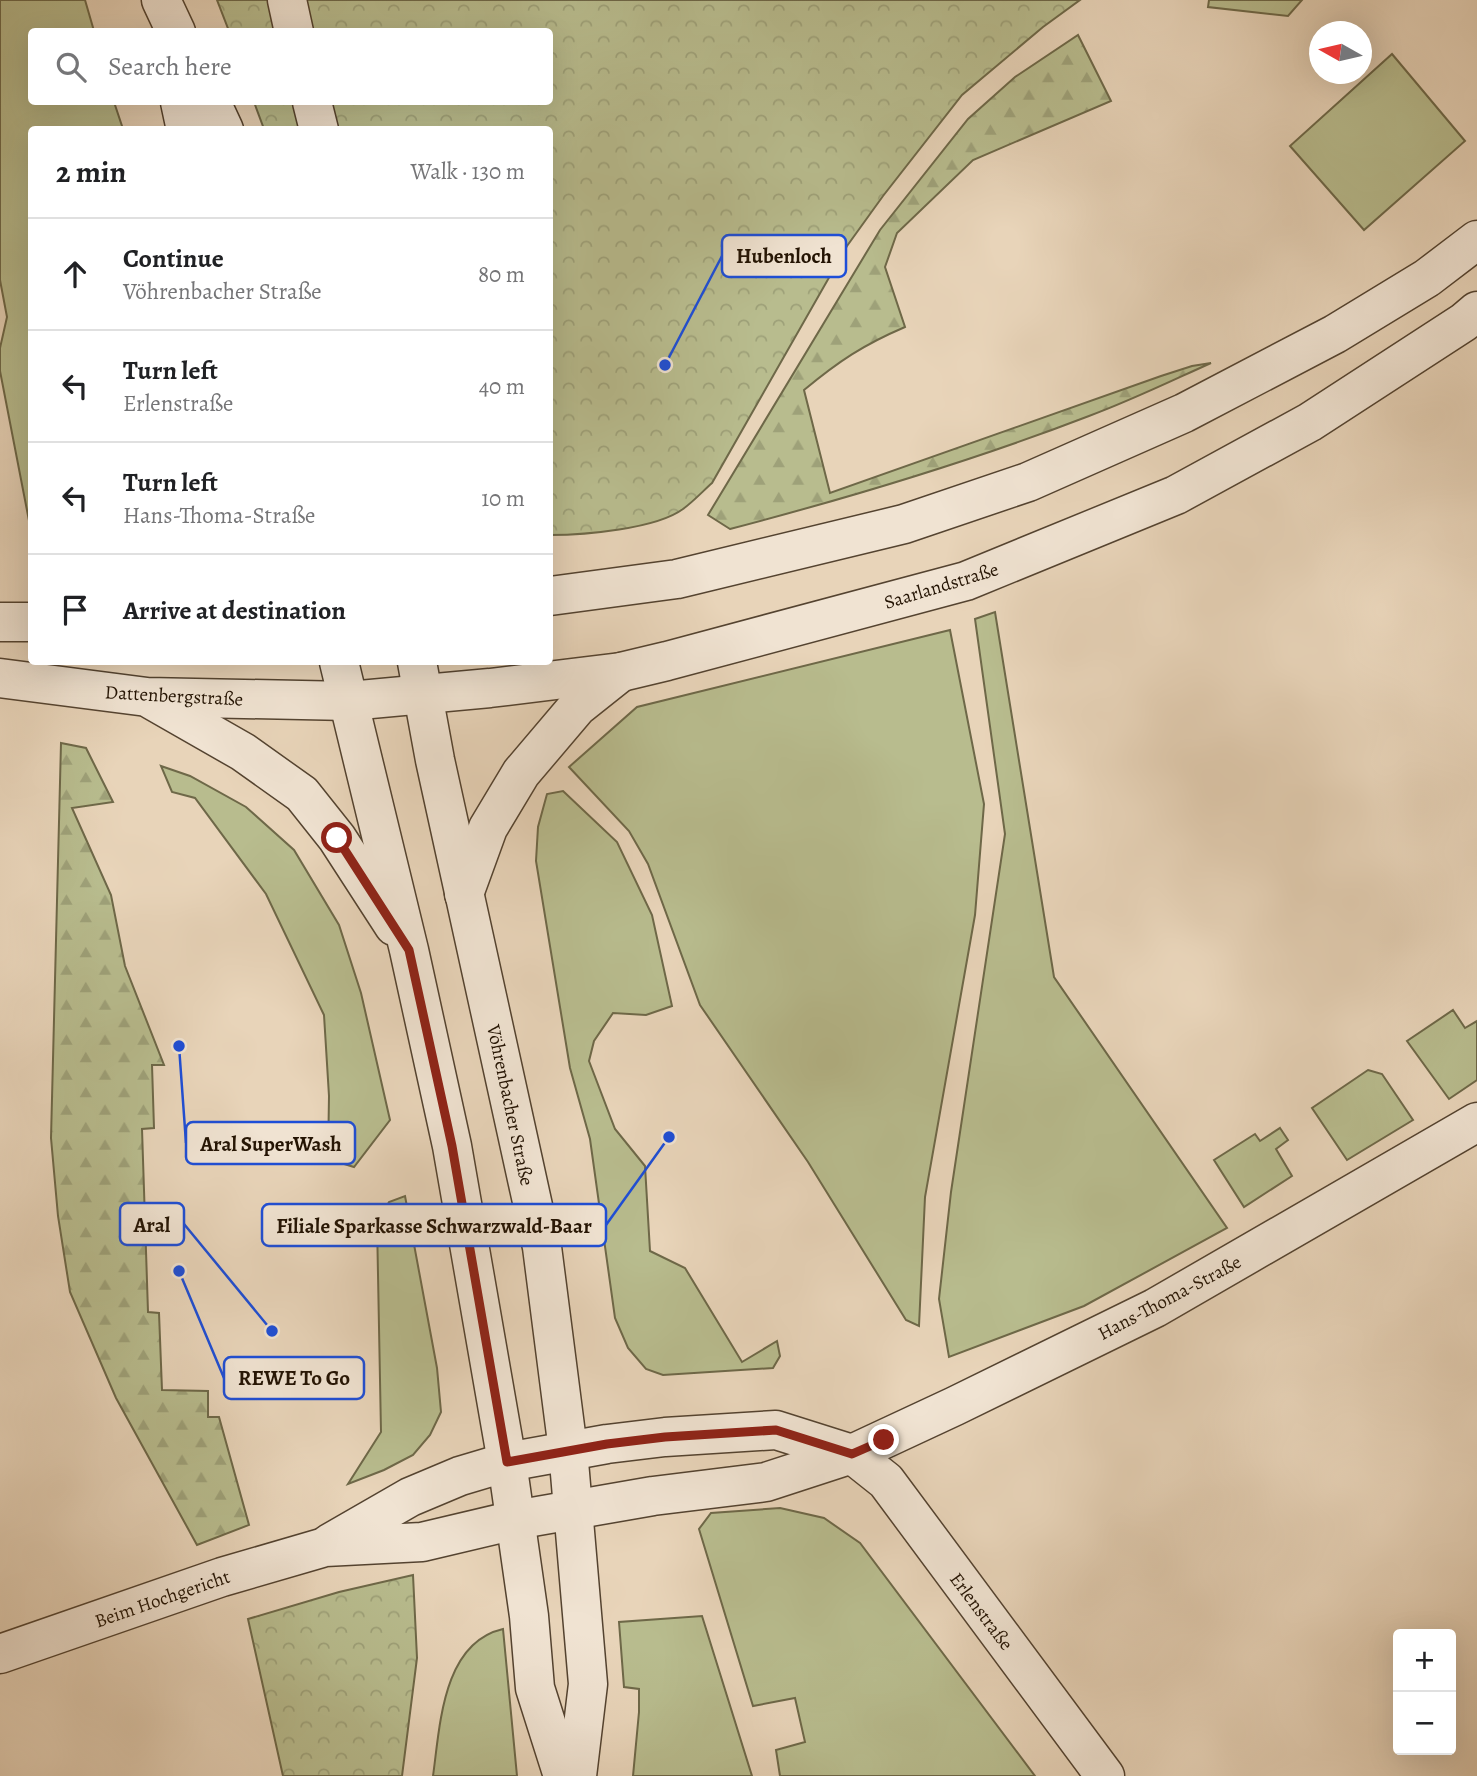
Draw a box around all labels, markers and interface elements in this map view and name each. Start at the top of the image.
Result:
north arrow [1309,21,1372,84]
search box [28,28,553,105]
icon: search [52,48,90,86]
text: Search here [108,49,232,84]
text: 2 min [56,152,126,192]
text: Walk · 130 m [411,156,525,187]
callout: Hubenloch [722,235,846,277]
text: Continue [123,241,224,276]
text: Hubenloch [736,242,832,270]
icon: ahead [56,255,94,293]
text: 80 m [478,259,525,290]
text: Vöhrenbacher Straße [123,276,322,307]
text: Turn left [123,353,218,388]
icon: left [56,367,94,405]
text: 40 m [479,371,525,402]
text: Erlenstraße [123,388,233,419]
text: Turn left [123,465,218,500]
icon: left [56,479,94,517]
text: 10 m [481,483,525,514]
text: Hans-Thoma-Straße [123,500,315,531]
street label: Saarlandstraße [881,556,1002,616]
icon: arrive [56,591,94,629]
text: Arrive at destination [123,593,346,628]
street label: Dattenbergstraße [104,679,244,713]
route start [321,822,352,853]
street label: Vöhrenbacher Straße [480,1021,540,1188]
callout: Aral SuperWash [186,1122,355,1164]
text: Aral SuperWash [199,1130,342,1158]
callout: Aral [120,1203,184,1245]
callout: Filiale Sparkasse Schwarzwald-Baar [262,1204,606,1246]
text: Aral [133,1211,171,1239]
text: Filiale Sparkasse Schwarzwald-Baar [276,1212,592,1240]
street label: Hans-Thoma-Straße [1093,1249,1246,1347]
callout: REWE To Go [224,1357,364,1399]
text: REWE To Go [238,1364,350,1392]
route end [868,1424,899,1455]
street label: Beim Hochgericht [91,1564,233,1634]
street label: Erlenstraße [943,1567,1019,1656]
map controls [1393,1629,1456,1755]
button: + [1393,1629,1456,1692]
button: − [1393,1692,1456,1755]

